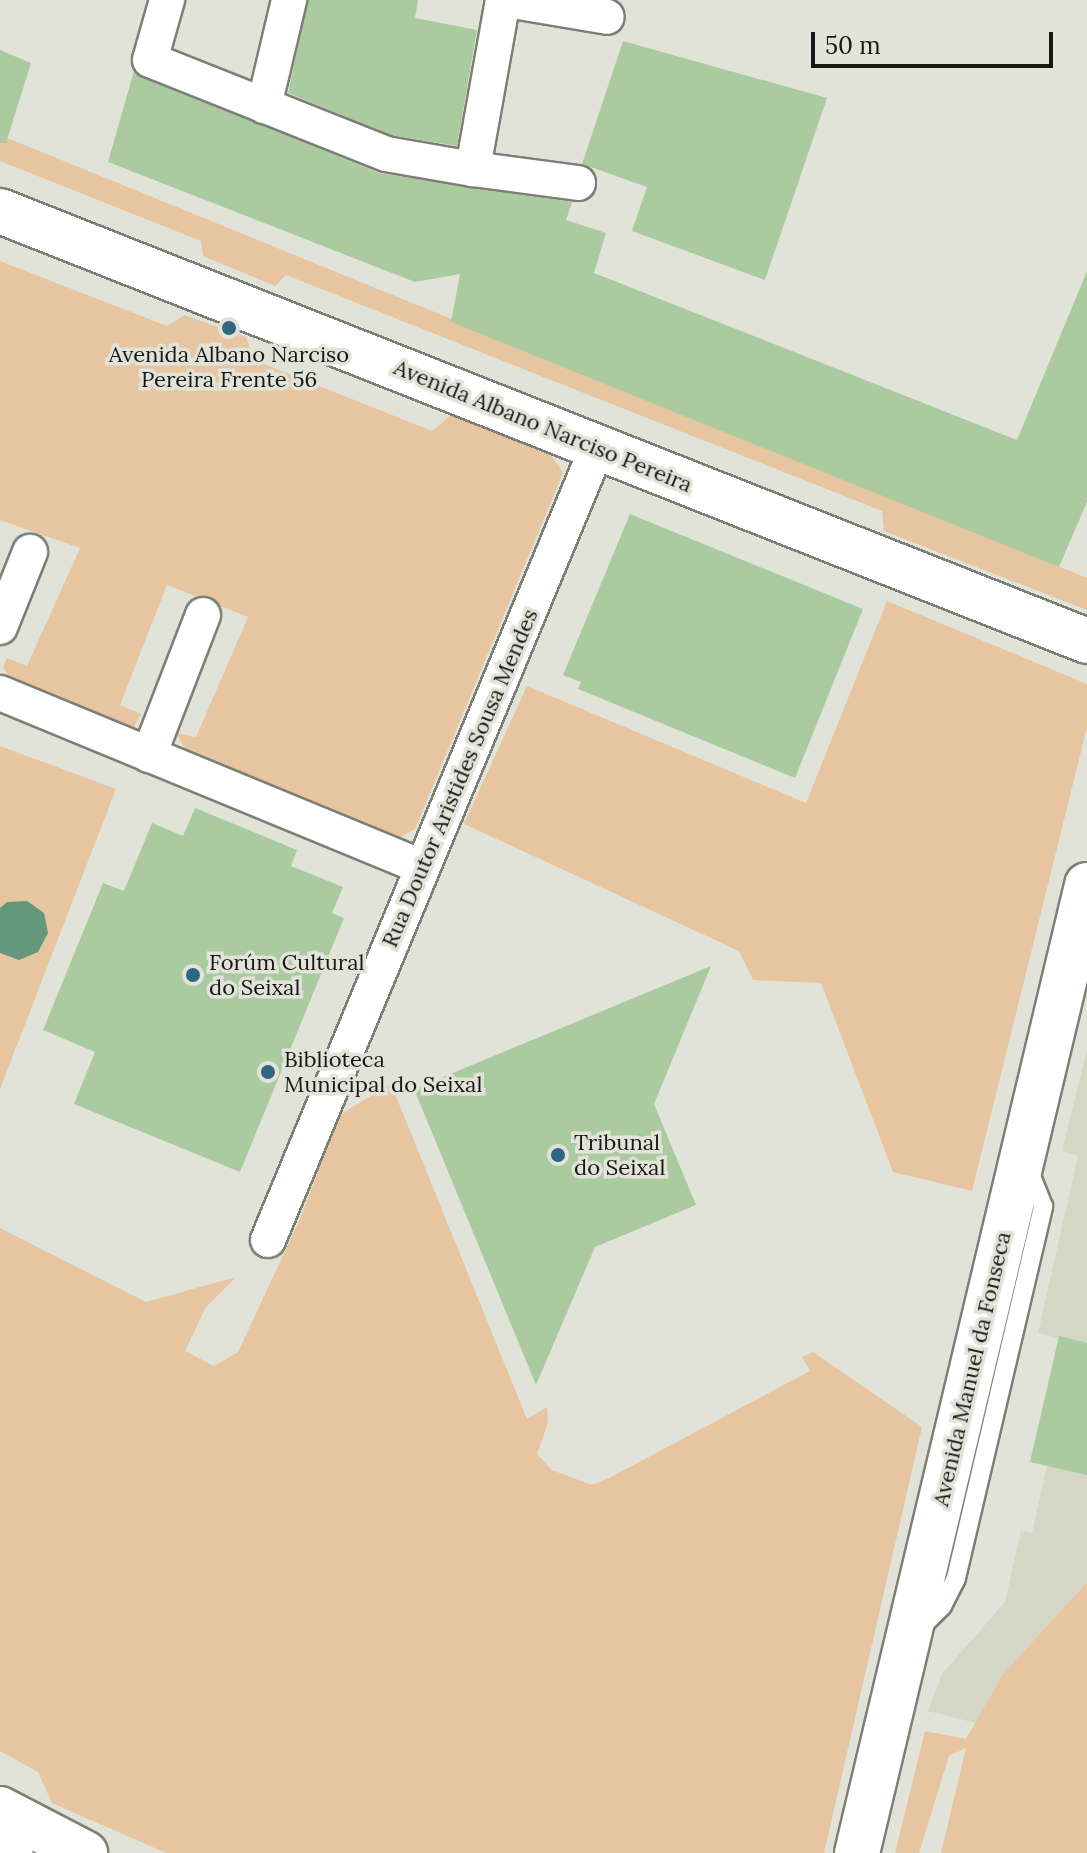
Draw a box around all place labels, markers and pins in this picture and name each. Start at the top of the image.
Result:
marker: Avenida Albano Narciso Pereira Frente 56 [220,319,238,337]
place label: Avenida Albano Narciso Pereira Frente 56 [109,341,349,392]
place label: Forúm Cultural do Seixal [209,949,365,1000]
marker: Forúm Cultural do Seixal [184,966,202,984]
place label: Biblioteca Municipal do Seixal [284,1046,482,1098]
marker: Biblioteca Municipal do Seixal [259,1063,277,1081]
place label: Tribunal do Seixal [574,1129,665,1180]
marker: Tribunal do Seixal [549,1146,567,1164]

